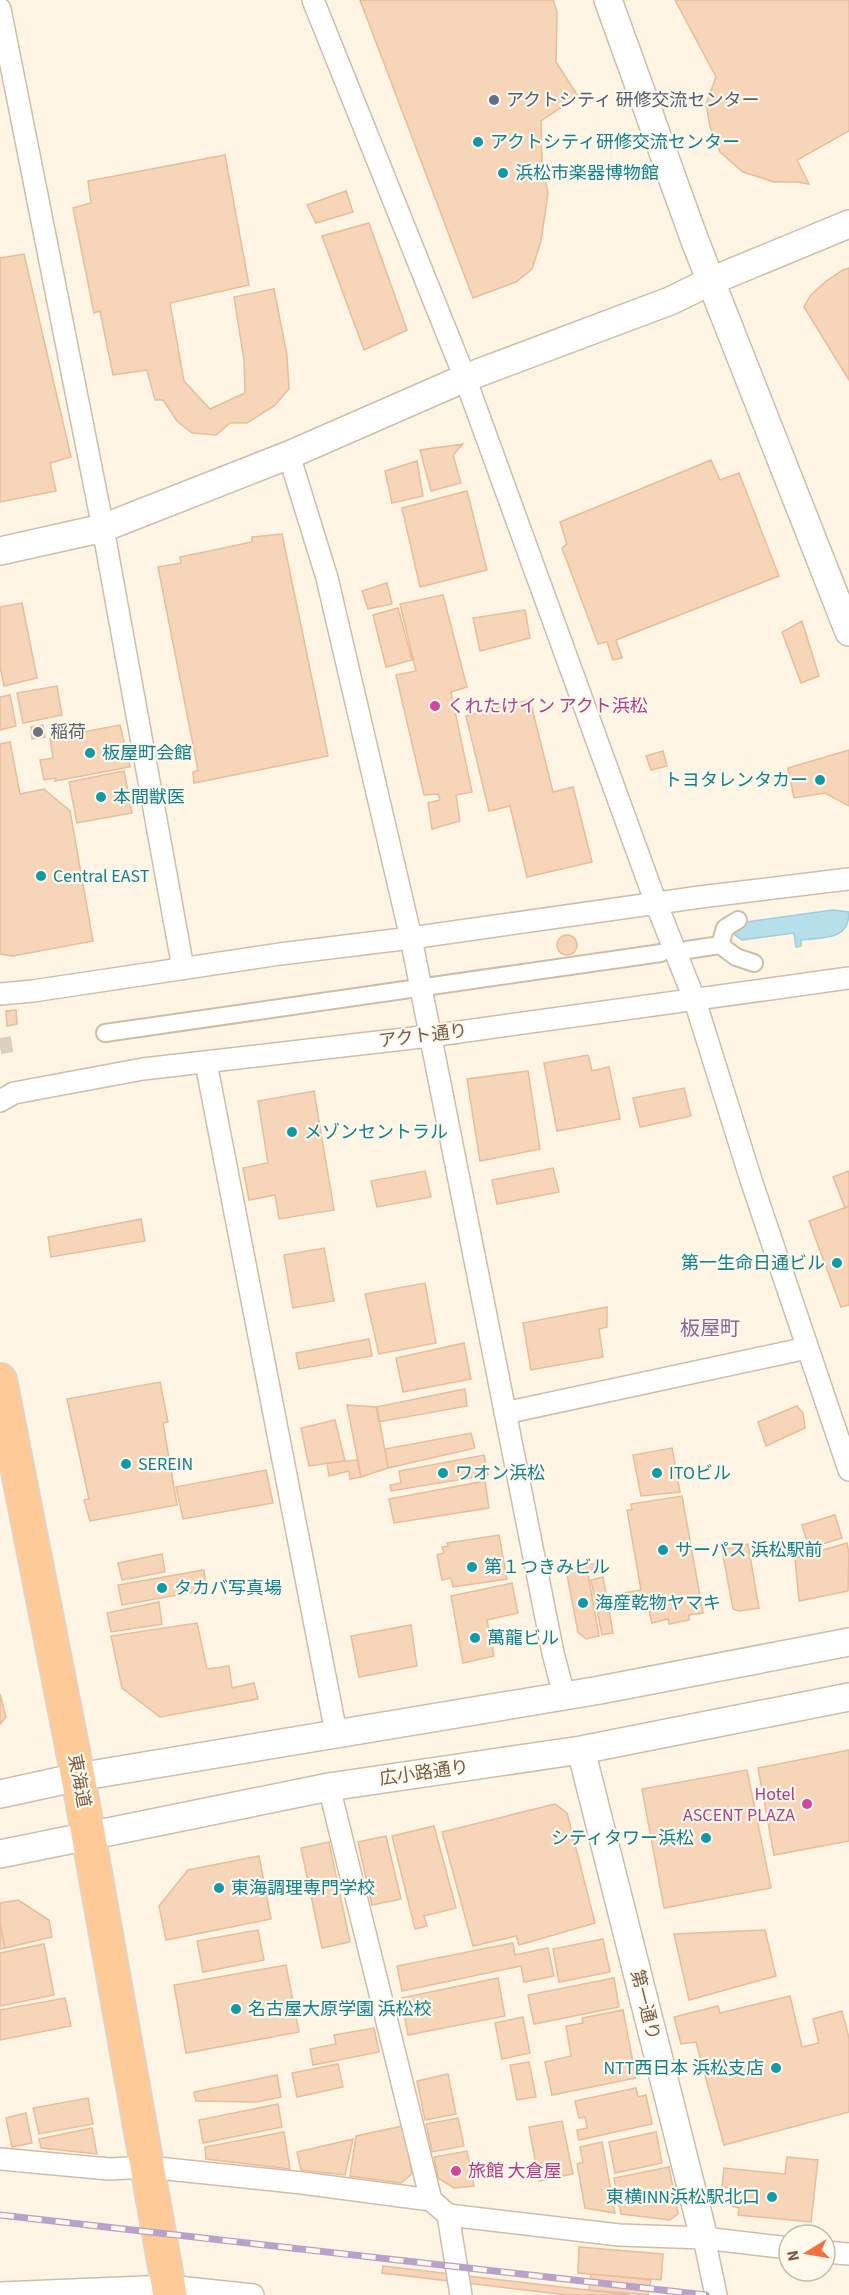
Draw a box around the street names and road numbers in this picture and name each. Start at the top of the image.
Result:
street label: アクト通り [377,1018,469,1054]
street label: 東海道 [62,1752,96,1810]
street label: 広小路通り [378,1754,470,1792]
street label: 第一通り [624,1967,666,2043]

